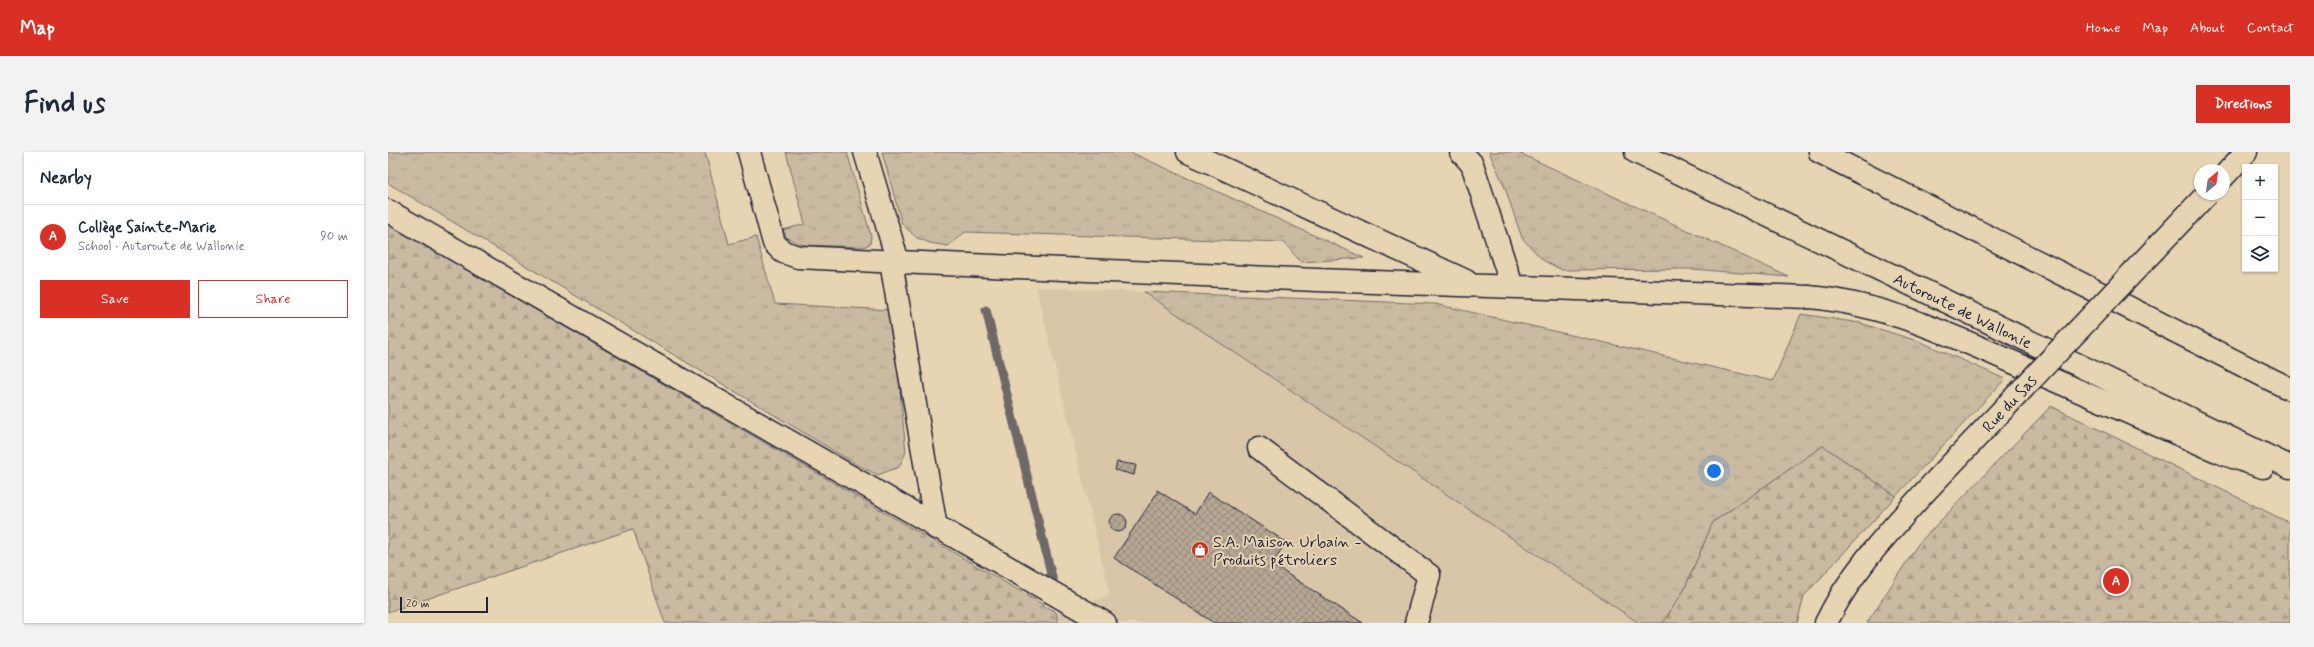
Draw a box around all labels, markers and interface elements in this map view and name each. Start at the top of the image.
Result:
text: Map [20,16,55,41]
text: Home [2086,19,2120,37]
text: Map [2142,19,2168,37]
text: About [2190,19,2225,37]
text: Contact [2247,19,2294,37]
button: Directions [2196,85,2290,123]
text: Find us [24,86,105,123]
north arrow [2194,164,2230,200]
map controls [2242,164,2278,272]
button: + [2242,164,2278,200]
text: Nearby [40,167,92,189]
button: − [2242,200,2278,236]
text: Collège Sainte-Marie [78,218,216,238]
text: A [49,228,57,245]
text: 90 m [320,228,348,245]
button: layers [2242,236,2278,272]
text: School · Autoroute de Wallonie [78,238,245,255]
street label: Autoroute de Wallonie [1890,269,2035,354]
button: Save [40,280,190,318]
button: Share [198,280,348,318]
street label: Rue du Sas [1978,371,2042,437]
your location [1704,461,1724,481]
place label: S.A. Maison Urbain - Produits pétroliers [1213,532,1362,571]
shop icon: S.A. Maison Urbain - Produits pétroliers [1190,540,1210,560]
pin: A [2103,566,2129,596]
scale bar [400,595,488,614]
text: 20 m [406,597,429,611]

